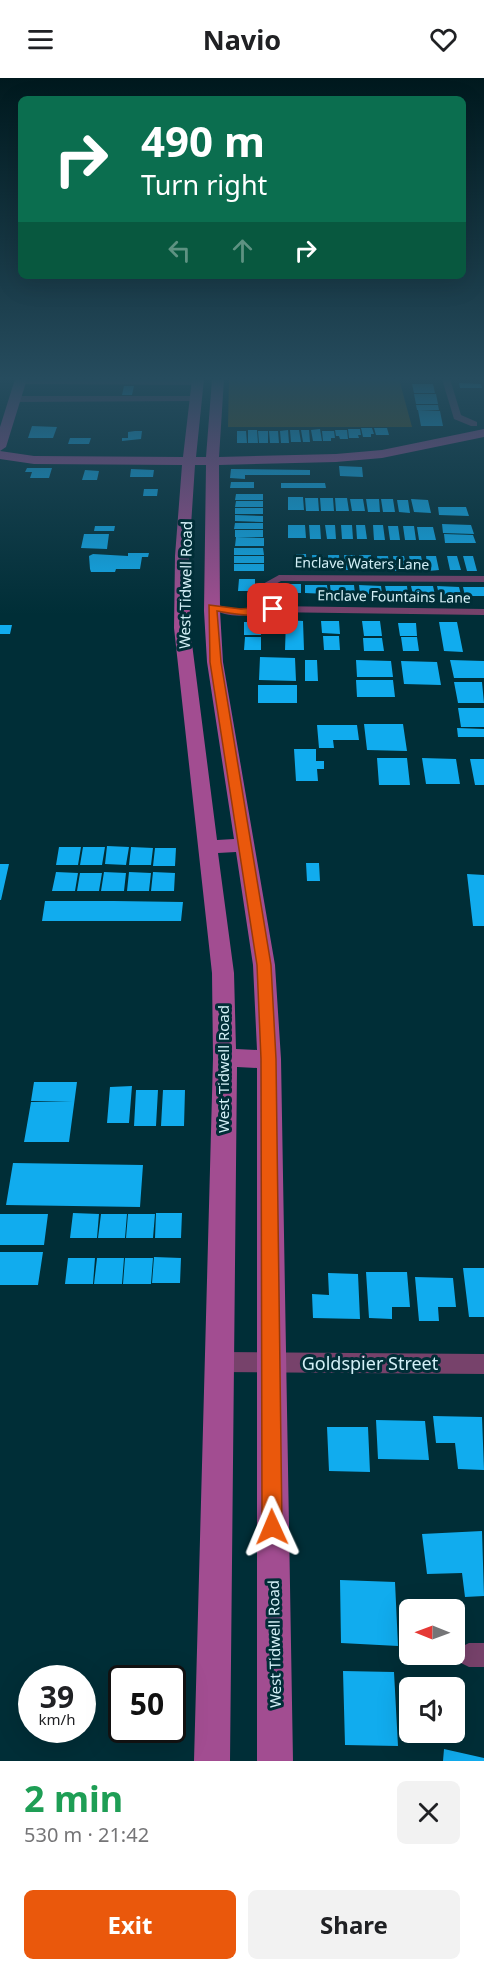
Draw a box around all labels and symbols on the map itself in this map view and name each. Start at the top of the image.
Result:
street label: West Tidwell Road [174,521,196,649]
street label: Enclave Waters Lane [295,552,430,574]
pin [247,583,298,634]
street label: Enclave Fountains Lane [317,585,471,607]
street label: West Tidwell Road [213,1005,233,1133]
street label: Goldspier Street [302,1351,439,1375]
position arrow [240,1495,304,1559]
street label: West Tidwell Road [263,1580,285,1708]
north arrow [399,1599,465,1665]
speed limit sign: 50 [108,1665,186,1743]

